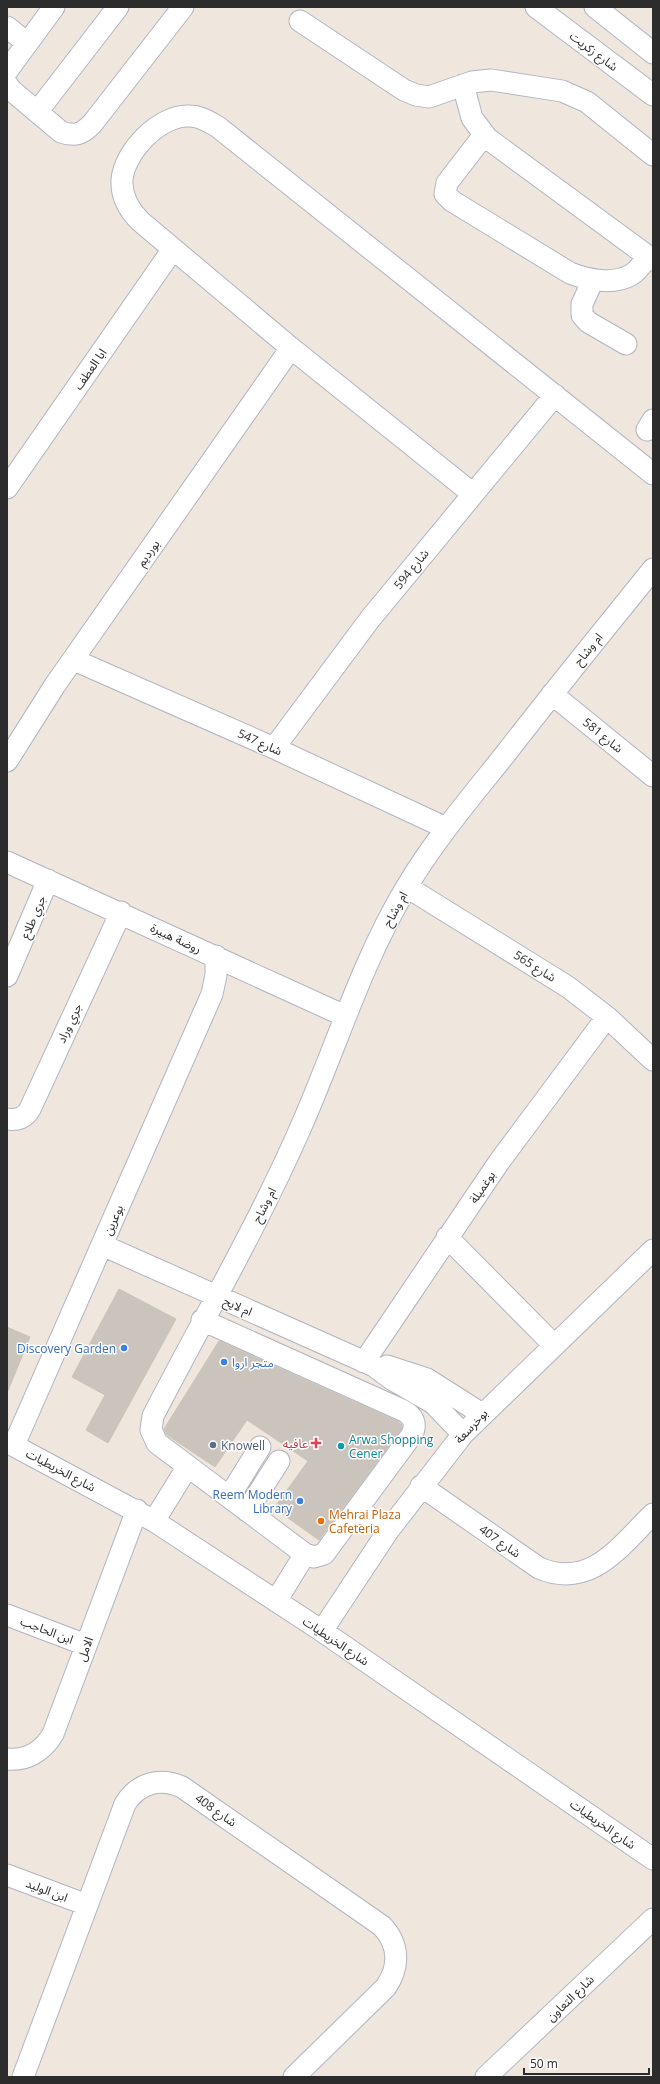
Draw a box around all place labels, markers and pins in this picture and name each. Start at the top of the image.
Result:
place label: Discovery Garden [17,1340,116,1357]
marker: Discovery Garden [119,1343,129,1353]
place label: متجر اروا [232,1354,274,1371]
marker: متجر اروا [219,1357,229,1367]
place label: Arwa Shopping Cener [349,1431,434,1462]
place label: عافيه [283,1435,308,1452]
place label: Knowell [221,1437,265,1454]
marker: عافيه [311,1438,321,1448]
marker: Knowell [208,1440,218,1450]
marker: Arwa Shopping Cener [336,1441,346,1451]
place label: Reem Modern Library [213,1486,293,1517]
marker: Reem Modern Library [295,1496,305,1506]
place label: Mehrai Plaza Cafeteria [329,1506,401,1537]
marker: Mehrai Plaza Cafeteria [316,1516,326,1526]

